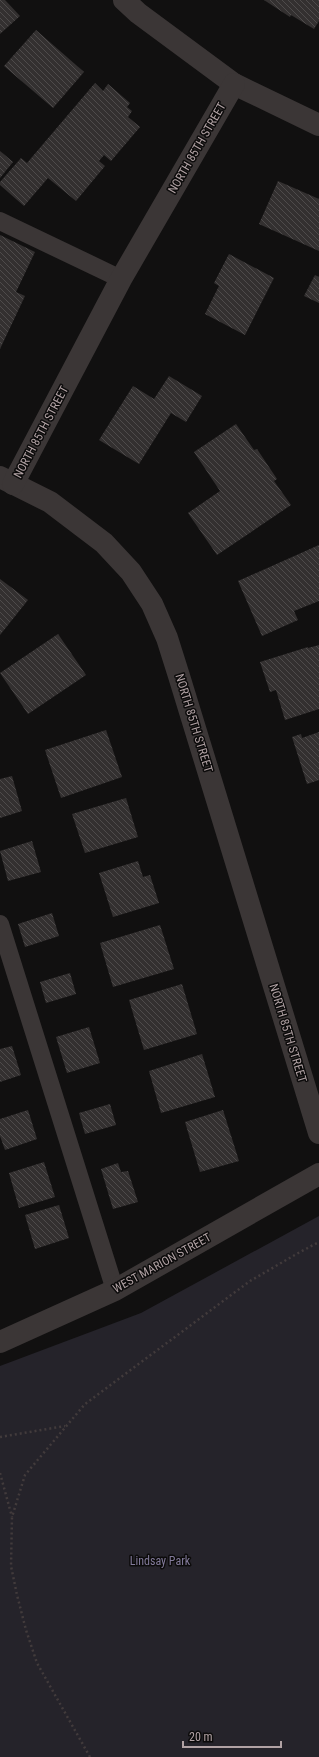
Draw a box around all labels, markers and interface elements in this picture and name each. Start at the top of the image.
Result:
street label: NORTH 85TH STREET [165,100,229,196]
street label: NORTH 85TH STREET [11,383,71,481]
street label: NORTH 85TH STREET [172,672,216,774]
street label: NORTH 85TH STREET [266,982,310,1084]
street label: WEST MARION STREET [110,1230,214,1296]
park label: Lindsay Park [130,1554,191,1568]
scale bar [183,1723,281,1749]
text: 20 m [189,1730,213,1744]

